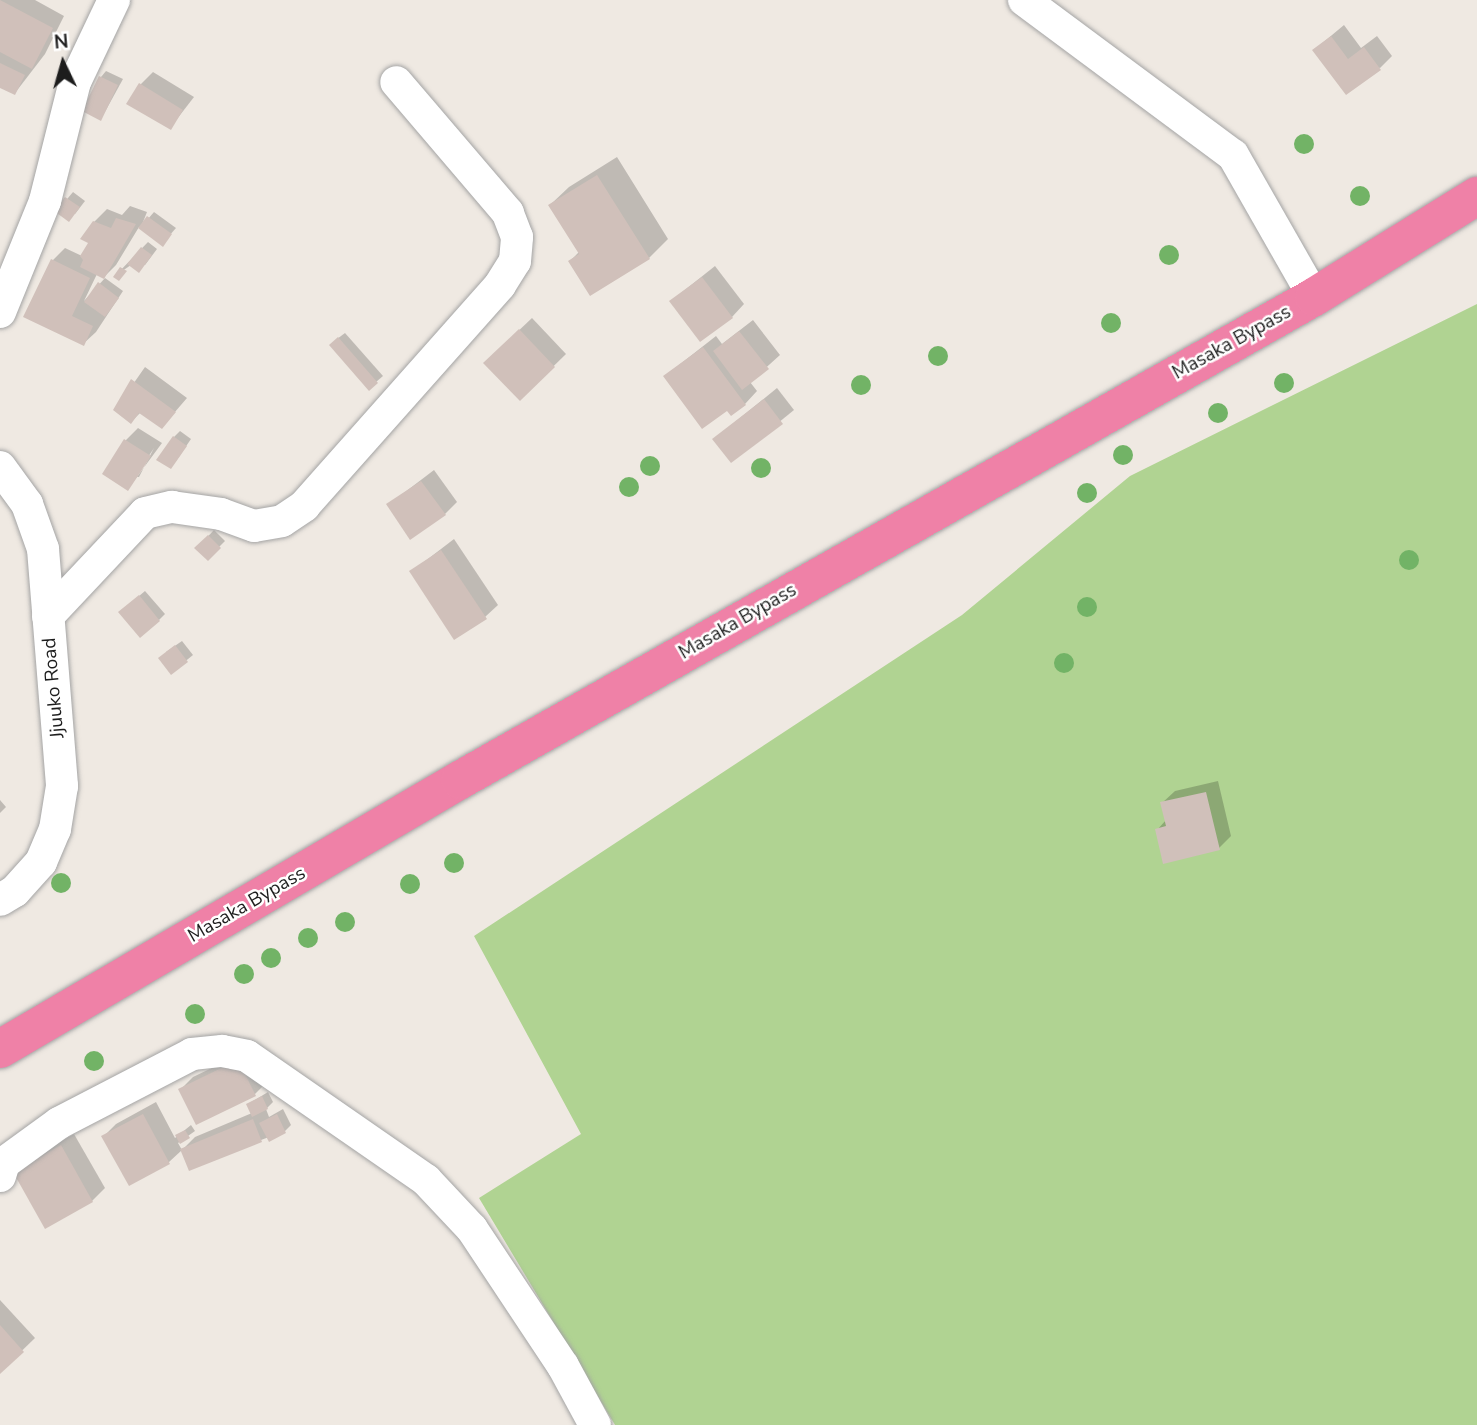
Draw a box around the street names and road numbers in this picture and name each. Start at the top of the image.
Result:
street label: Masaka Bypass [1169,301,1295,385]
street label: Masaka Bypass [675,579,801,665]
street label: Jjuuko Road [38,637,70,739]
street label: Masaka Bypass [184,862,310,948]

